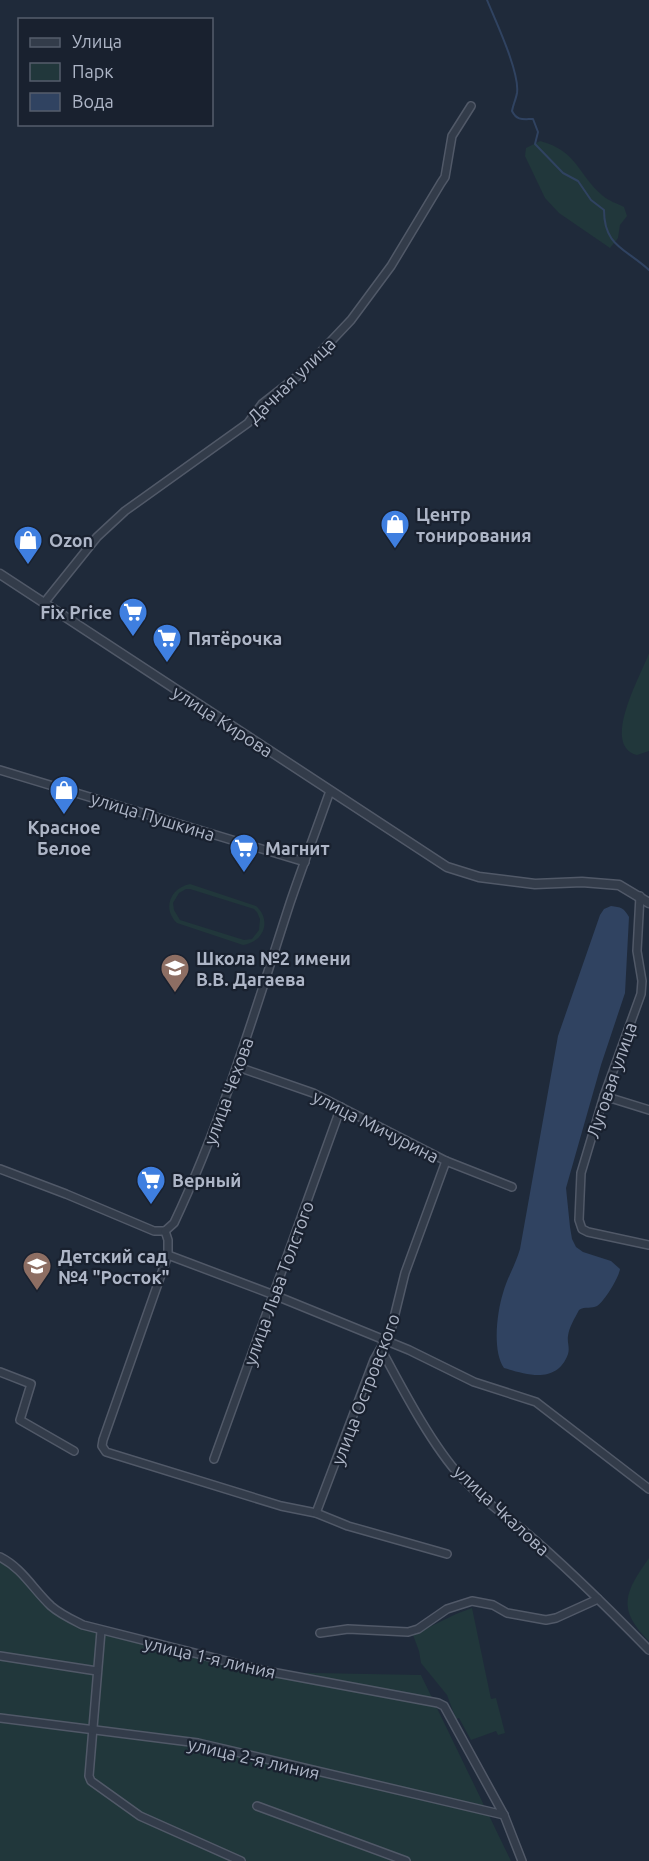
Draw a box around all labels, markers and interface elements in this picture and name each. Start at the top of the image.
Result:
legend [18,18,213,126]
text: Улица [72,31,122,51]
text: Парк [72,61,113,81]
text: Вода [72,91,114,111]
street label: Дачная улица [243,333,339,427]
place label: Центр тонирования [416,504,532,545]
shop icon: Центр тонирования [379,508,411,550]
shop icon: Ozon [12,524,44,566]
place label: Ozon [49,530,93,550]
supermarket icon: Fix Price [117,596,149,638]
place label: Fix Price [40,602,112,622]
supermarket icon: Пятёрочка [151,622,183,664]
place label: Пятёрочка [188,628,282,648]
street label: улица Кирова [169,681,277,761]
shop icon: Красное Белое [48,774,80,816]
street label: улица Пушкина [88,788,218,844]
place label: Красное Белое [27,817,101,858]
supermarket icon: Магнит [228,832,260,874]
place label: Магнит [265,838,329,858]
place label: Школа №2 имени В.В. Дагаева [196,948,351,989]
school or university icon: Школа №2 имени В.В. Дагаева [159,952,191,994]
street label: Луговая улица [582,1019,640,1141]
street label: улица Чехова [199,1034,257,1148]
street label: улица Мичурина [310,1086,442,1166]
supermarket icon: Верный [135,1164,167,1206]
place label: Верный [172,1170,241,1190]
street label: улица Льва Толстого [239,1198,317,1368]
place label: Детский сад №4 "Росток" [58,1246,170,1287]
school or university icon: Детский сад №4 "Росток" [21,1250,53,1292]
street label: улица Островского [327,1310,403,1468]
street label: улица Чкалова [450,1461,554,1559]
street label: улица 1-я линия [142,1632,278,1682]
street label: улица 2-я линия [186,1733,322,1783]

